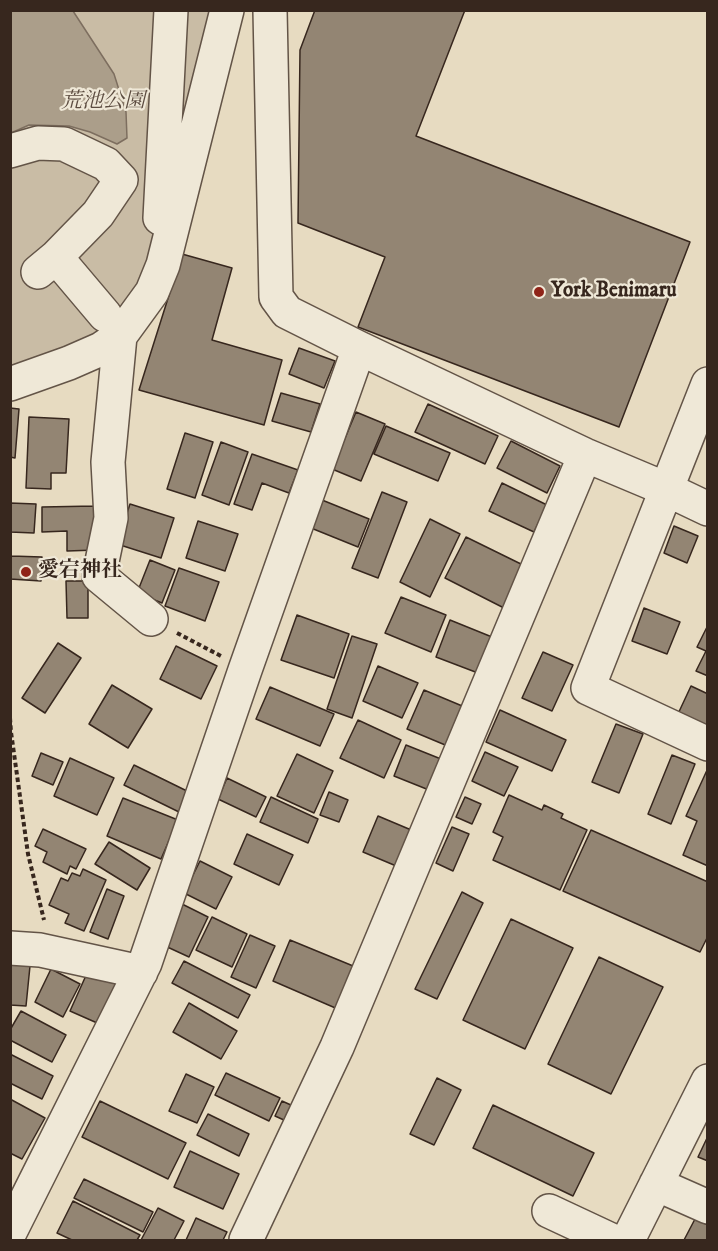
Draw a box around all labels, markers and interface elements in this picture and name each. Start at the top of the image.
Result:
park label: 荒池公園 [61,90,145,116]
place label: York Benimaru [551,279,677,305]
marker: York Benimaru [532,285,546,299]
place label: 愛宕神社 [38,559,122,585]
marker: 愛宕神社 [19,565,33,579]

